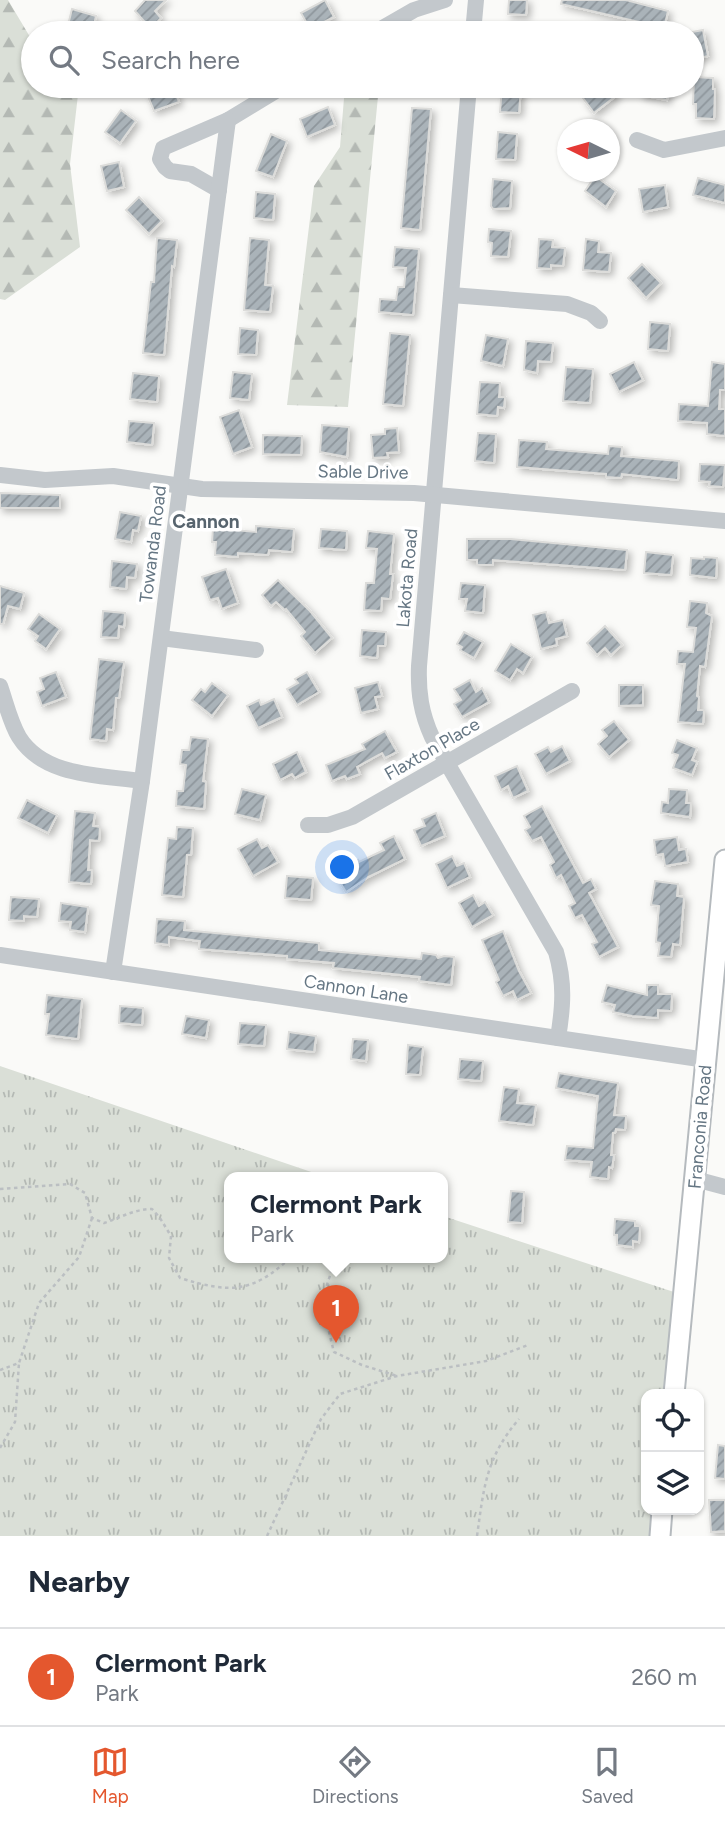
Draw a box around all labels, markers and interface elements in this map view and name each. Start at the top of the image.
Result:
search box [21,21,704,98]
icon: search [45,41,83,79]
text: Search here [101,44,240,76]
north arrow [557,119,620,182]
street label: Sable Drive [317,460,409,484]
street label: Towanda Road [135,484,171,604]
district label: Cannon [172,510,240,533]
street label: Lakota Road [392,528,422,628]
street label: Flaxton Place [380,713,484,785]
your location [325,850,359,884]
street label: Cannon Lane [302,970,410,1008]
street label: Franconia Road [684,1064,716,1190]
popup [224,1172,448,1263]
text: Clermont Park [250,1188,422,1220]
text: Park [250,1220,294,1248]
pin: 1 [313,1285,359,1343]
map controls [641,1389,704,1515]
button: locate [641,1389,704,1452]
button: layers [641,1452,704,1515]
text: Nearby [28,1563,130,1600]
text: Clermont Park [95,1647,267,1679]
text: 1 [46,1663,56,1691]
text: 260 m [631,1663,697,1691]
text: Park [95,1679,139,1707]
tab: Map [91,1743,129,1808]
tab: Directions [312,1743,399,1808]
tab: Saved [581,1743,634,1808]

